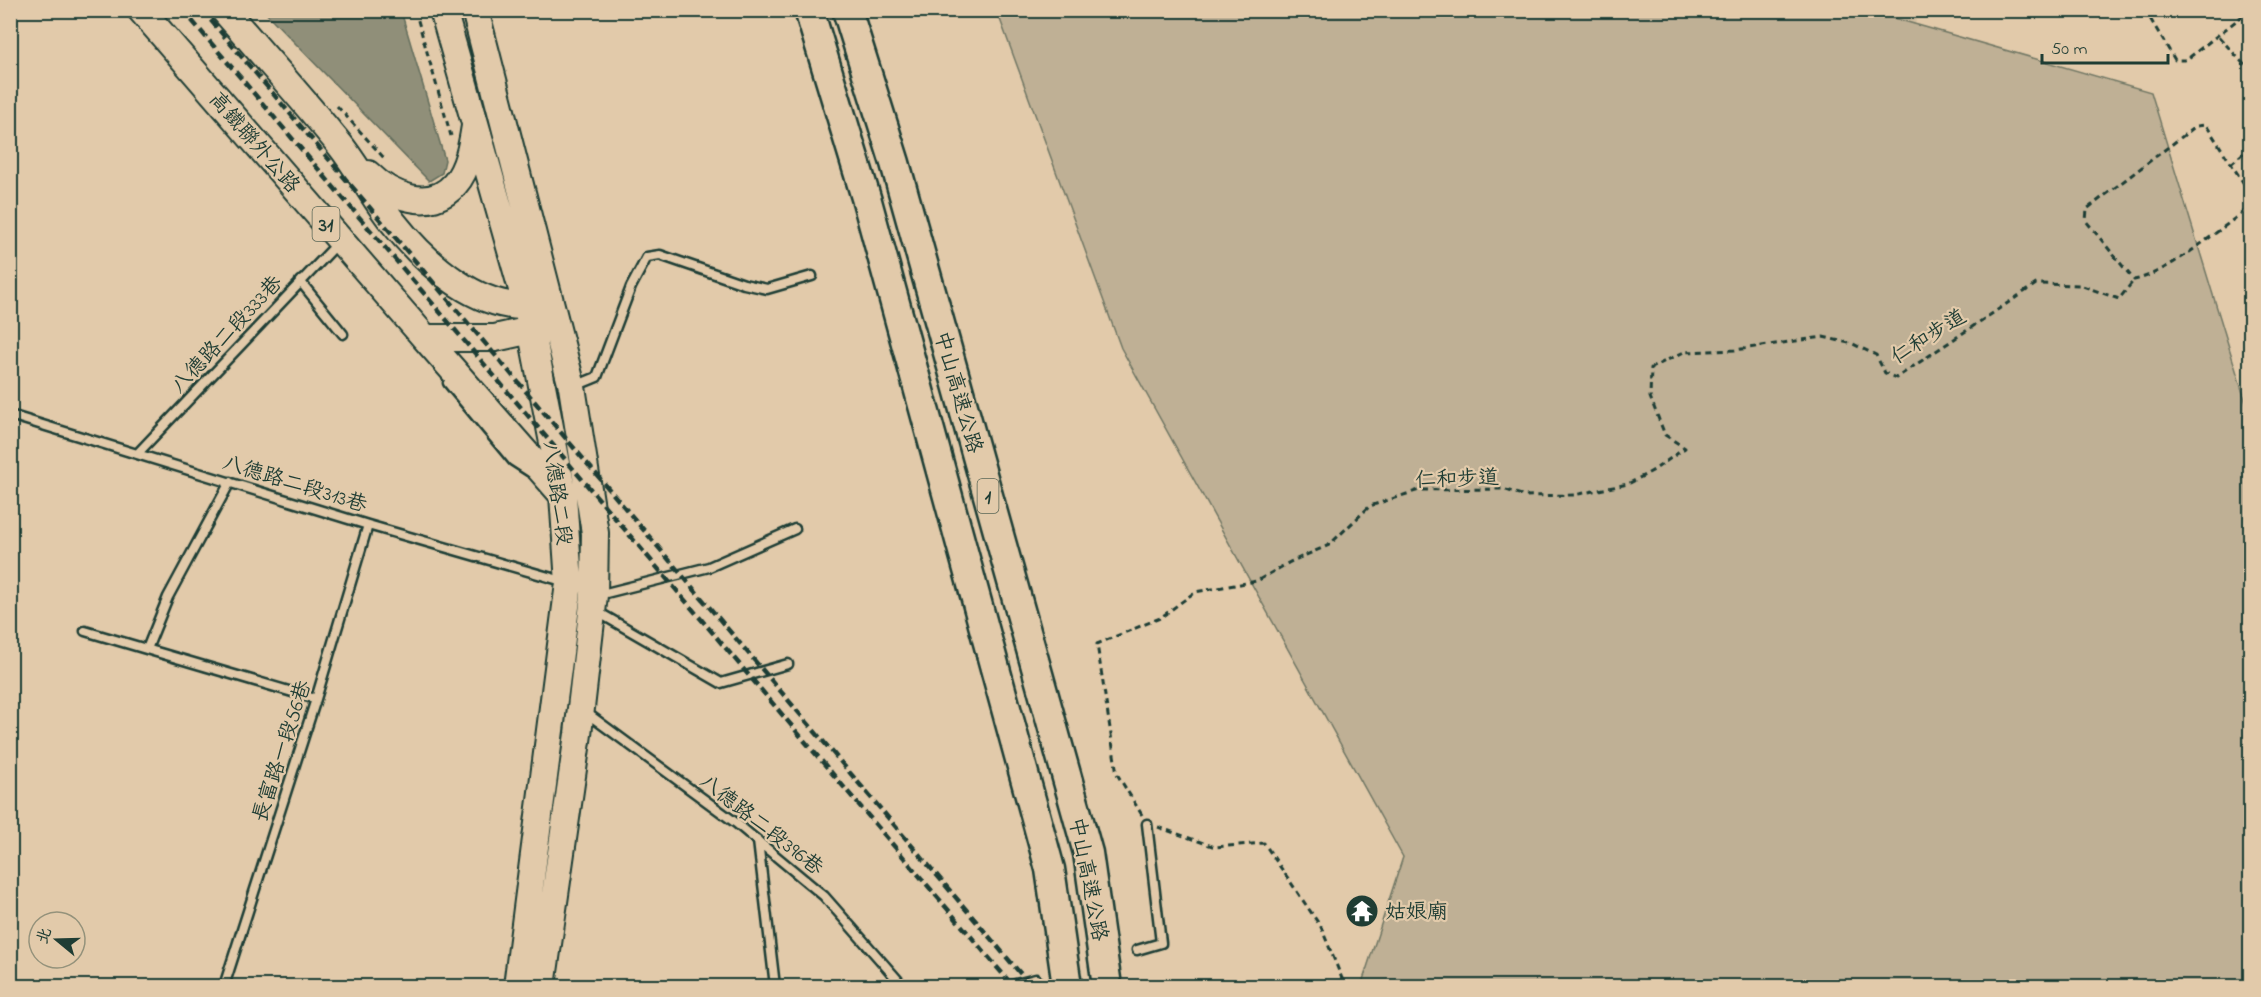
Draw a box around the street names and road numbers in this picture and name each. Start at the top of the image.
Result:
street label: 高鐵聯外公路 [201,86,306,201]
road number: 31 [312,207,340,241]
street label: 八德路二段333巷 [165,270,290,401]
street label: 仁和步道 [1885,303,1973,373]
street label: 中山高速公路 [925,328,989,457]
street label: 八德路二段 [534,439,578,547]
street label: 八德路二段313巷 [218,449,371,521]
street label: 仁和步道 [1415,464,1500,496]
road number: 1 [978,479,998,513]
street label: 長富路一段56巷 [246,677,320,826]
street label: 八德路二段396巷 [692,768,829,884]
street label: 中山高速公路 [1060,815,1114,944]

